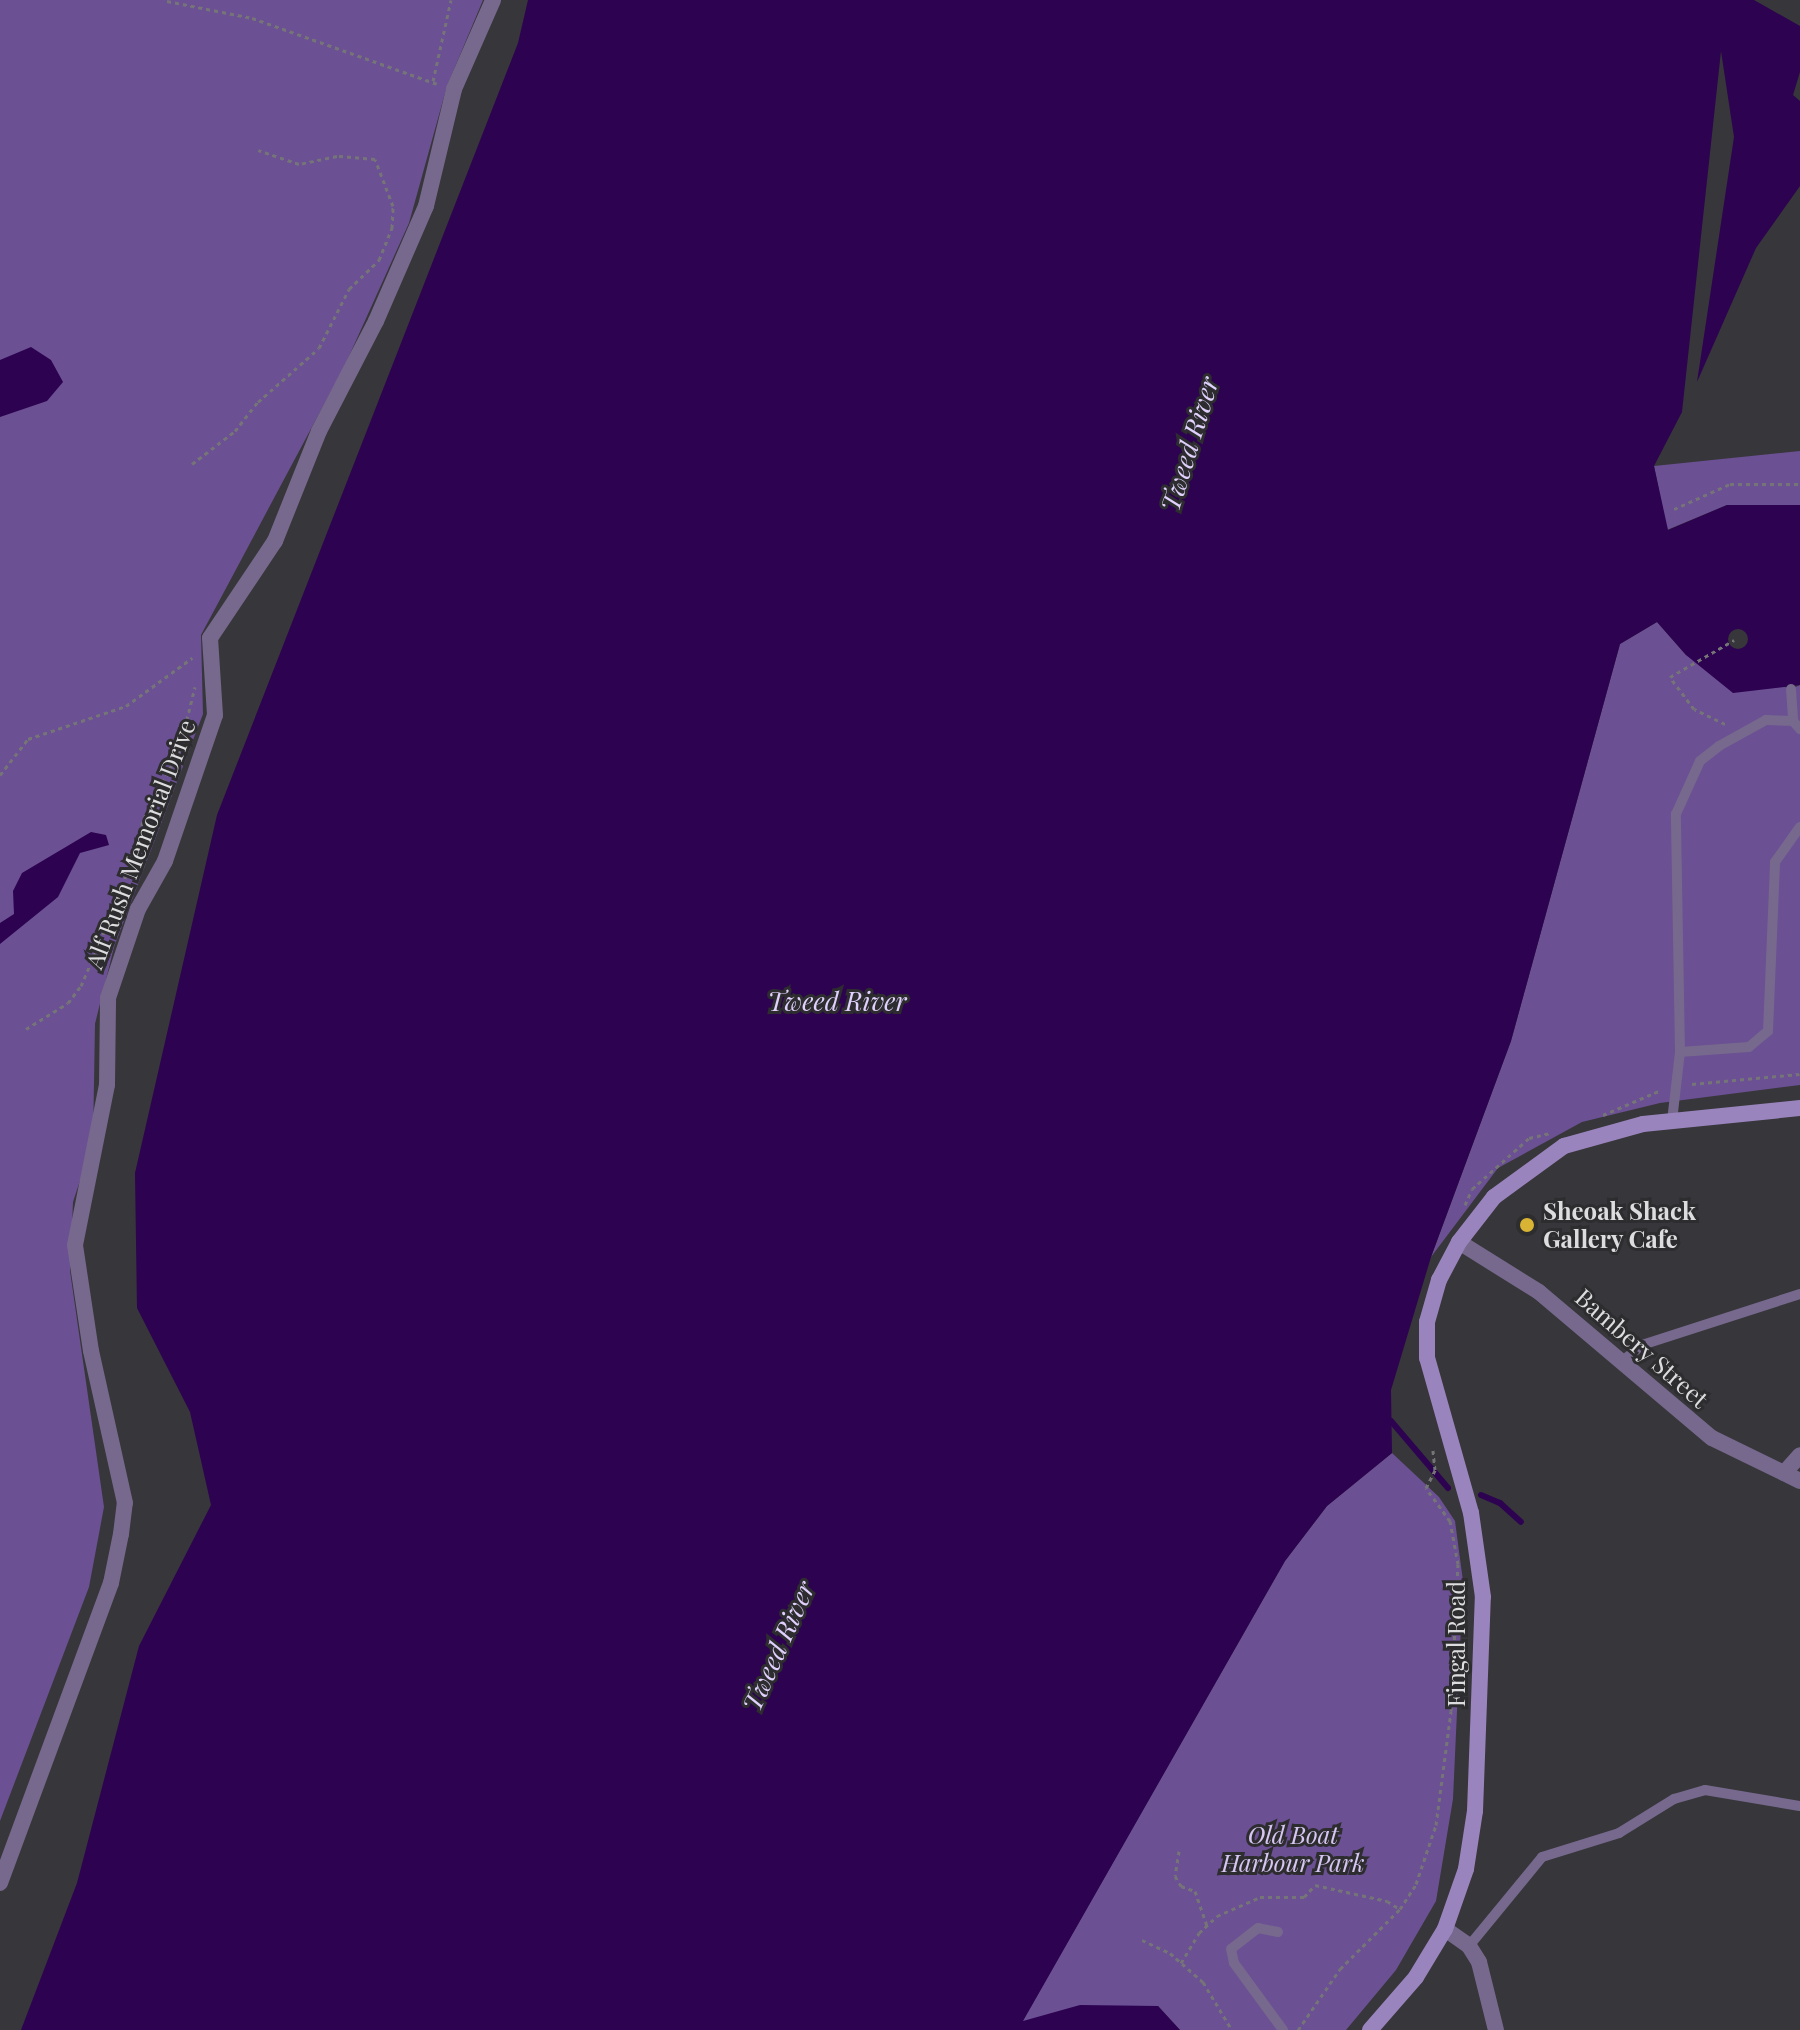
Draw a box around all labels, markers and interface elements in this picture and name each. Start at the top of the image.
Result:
water label: Tweed River [1154,373,1224,515]
street label: Alf Rush Memorial Drive [79,715,201,973]
water label: Tweed River [767,985,907,1017]
place label: Sheoak Shack Gallery Cafe [1543,1197,1696,1253]
marker: Sheoak Shack Gallery Cafe [1518,1216,1536,1234]
street label: Bambery Street [1570,1282,1714,1414]
water label: Tweed River [735,1576,821,1716]
street label: Fingal Road [1442,1581,1470,1707]
park label: Old Boat Harbour Park [1221,1821,1365,1877]

